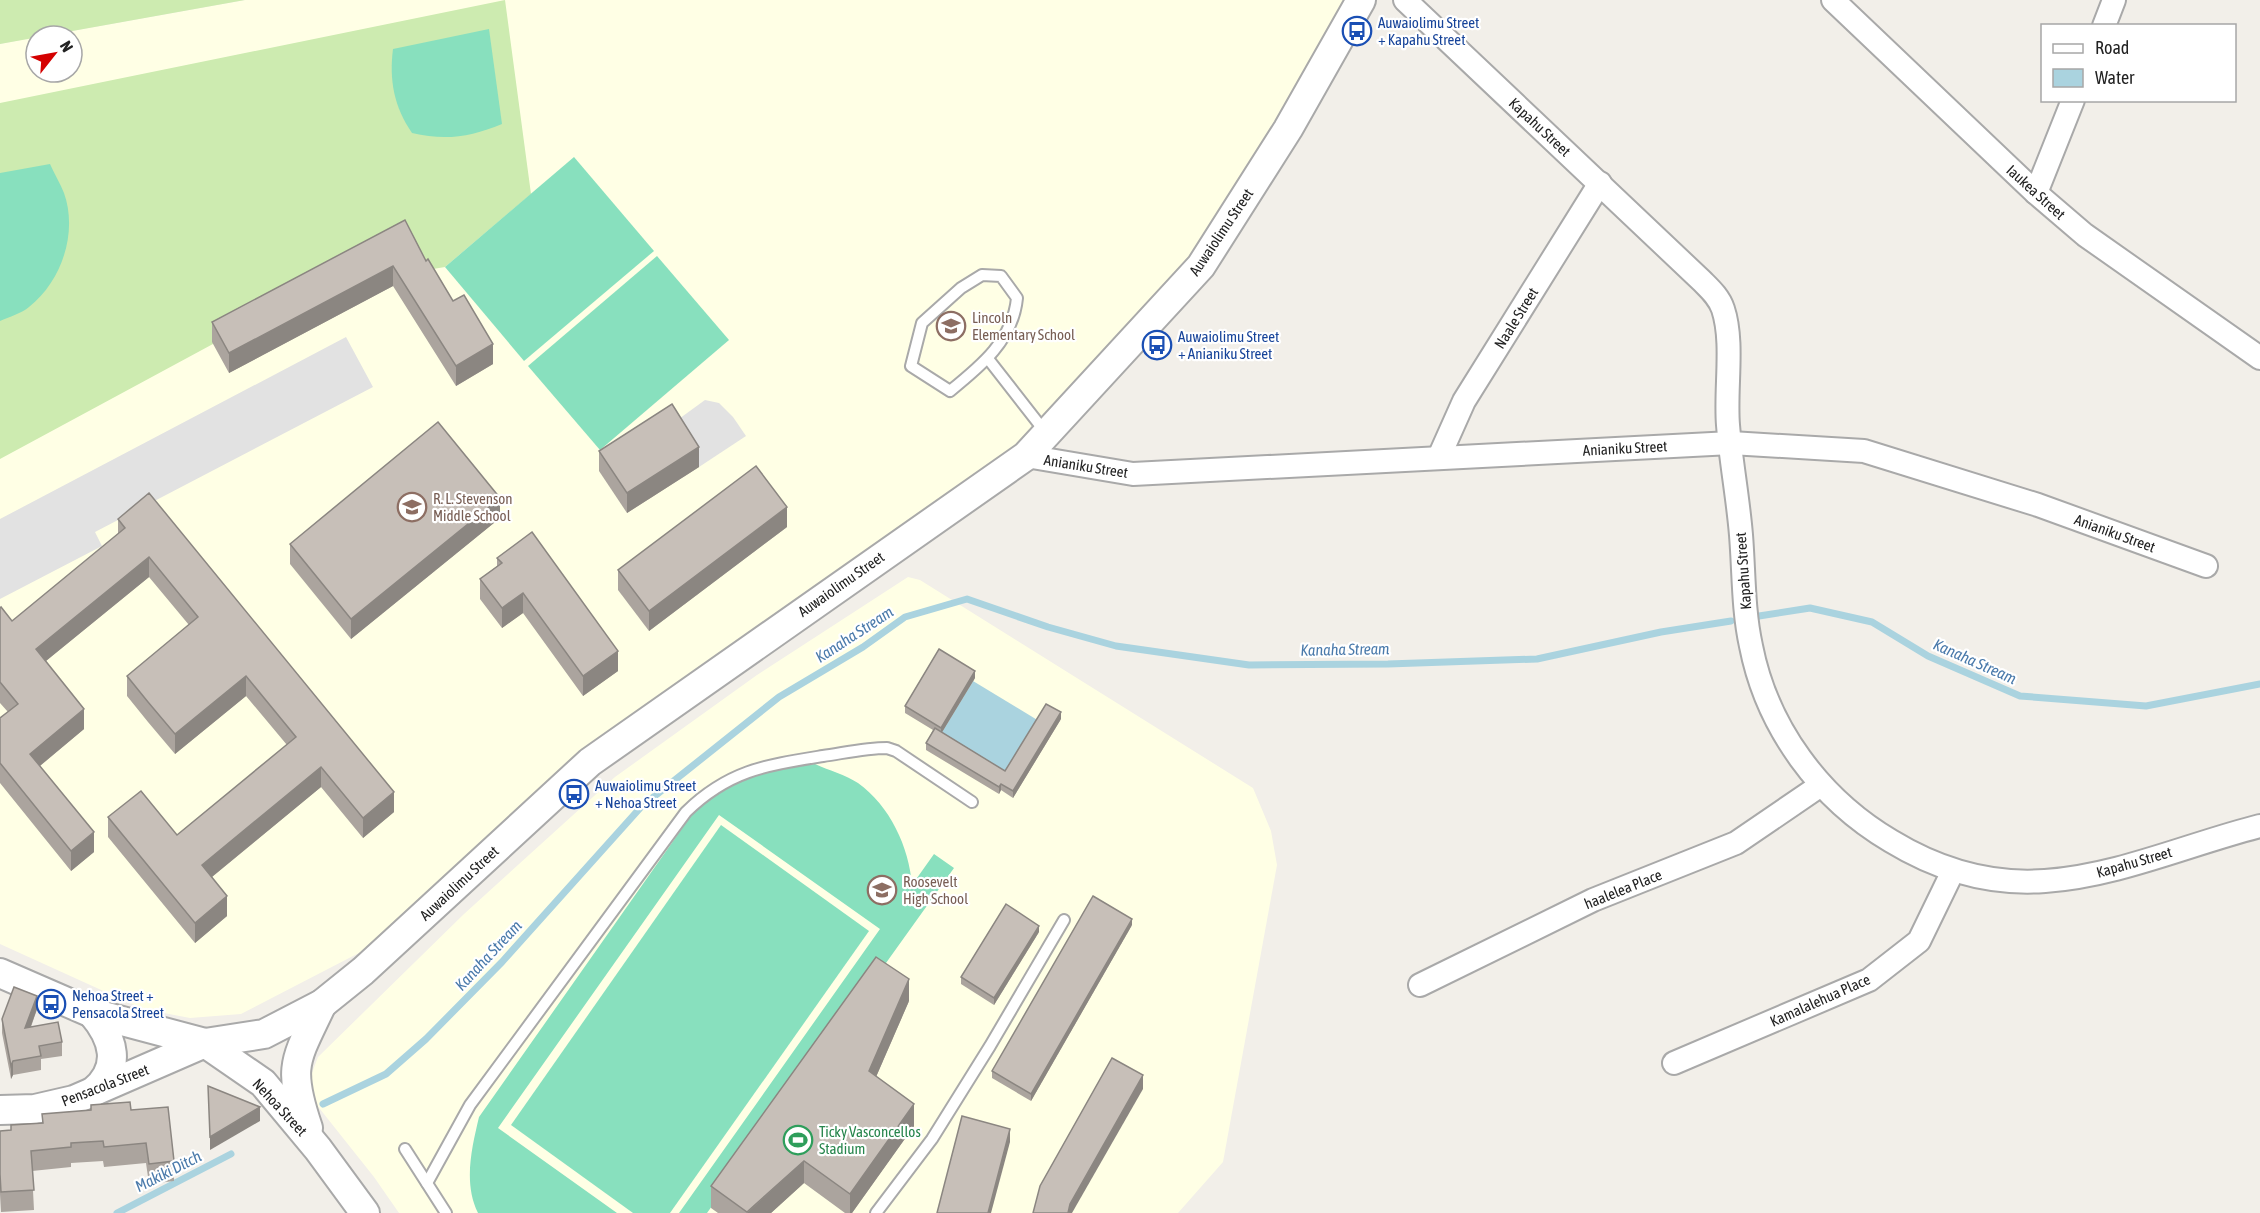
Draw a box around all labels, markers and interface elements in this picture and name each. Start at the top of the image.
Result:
place label: Auwaiolimu Street + Kapahu Street [1378,14,1479,48]
bus stop icon: Auwaiolimu Street + Kapahu Street [1341,15,1373,47]
north arrow [24,24,84,84]
legend [2041,24,2236,102]
text: Road [2095,37,2129,58]
text: N [57,38,77,55]
text: Water [2095,67,2135,88]
street label: Kapahu Street [1506,94,1574,160]
street label: Iaukea Street [2003,161,2069,223]
street label: Auwaiolimu Street [1186,185,1256,279]
street label: Naale Street [1491,284,1541,352]
place label: Lincoln Elementary School [972,309,1075,343]
school or university icon: Lincoln Elementary School [935,310,967,342]
place label: Auwaiolimu Street + Anianiku Street [1178,328,1279,362]
bus stop icon: Auwaiolimu Street + Anianiku Street [1141,329,1173,361]
street label: Anianiku Street [1582,437,1668,459]
street label: Anianiku Street [1043,451,1129,481]
place label: R. L. Stevenson Middle School [433,490,513,524]
school or university icon: R. L. Stevenson Middle School [396,491,428,523]
street label: Anianiku Street [2072,511,2158,555]
street label: Kapahu Street [1732,532,1754,610]
street label: Auwaiolimu Street [795,548,887,620]
water label: Kanaha Stream [812,602,897,666]
water label: Kanaha Stream [1931,635,2020,688]
water label: Kanaha Stream [1300,639,1390,659]
place label: Auwaiolimu Street + Nehoa Street [595,777,696,811]
bus stop icon: Auwaiolimu Street + Nehoa Street [558,778,590,810]
street label: Auwaiolimu Street [416,842,502,924]
street label: Kapahu Street [2094,843,2174,881]
street label: haalelea Place [1582,866,1664,912]
place label: Roosevelt High School [903,873,968,907]
school or university icon: Roosevelt High School [866,874,898,906]
water label: Kanaha Stream [451,916,525,994]
street label: Kamalalehua Place [1767,970,1873,1030]
place label: Nehoa Street + Pensacola Street [72,987,164,1021]
bus stop icon: Nehoa Street + Pensacola Street [35,988,67,1020]
street label: Pensacola Street [59,1061,151,1109]
street label: Nehoa Street [249,1075,311,1139]
place label: Ticky Vasconcellos Stadium [819,1123,921,1157]
sports icon: Ticky Vasconcellos Stadium [782,1124,814,1156]
water label: Makiki Ditch [132,1147,204,1195]

